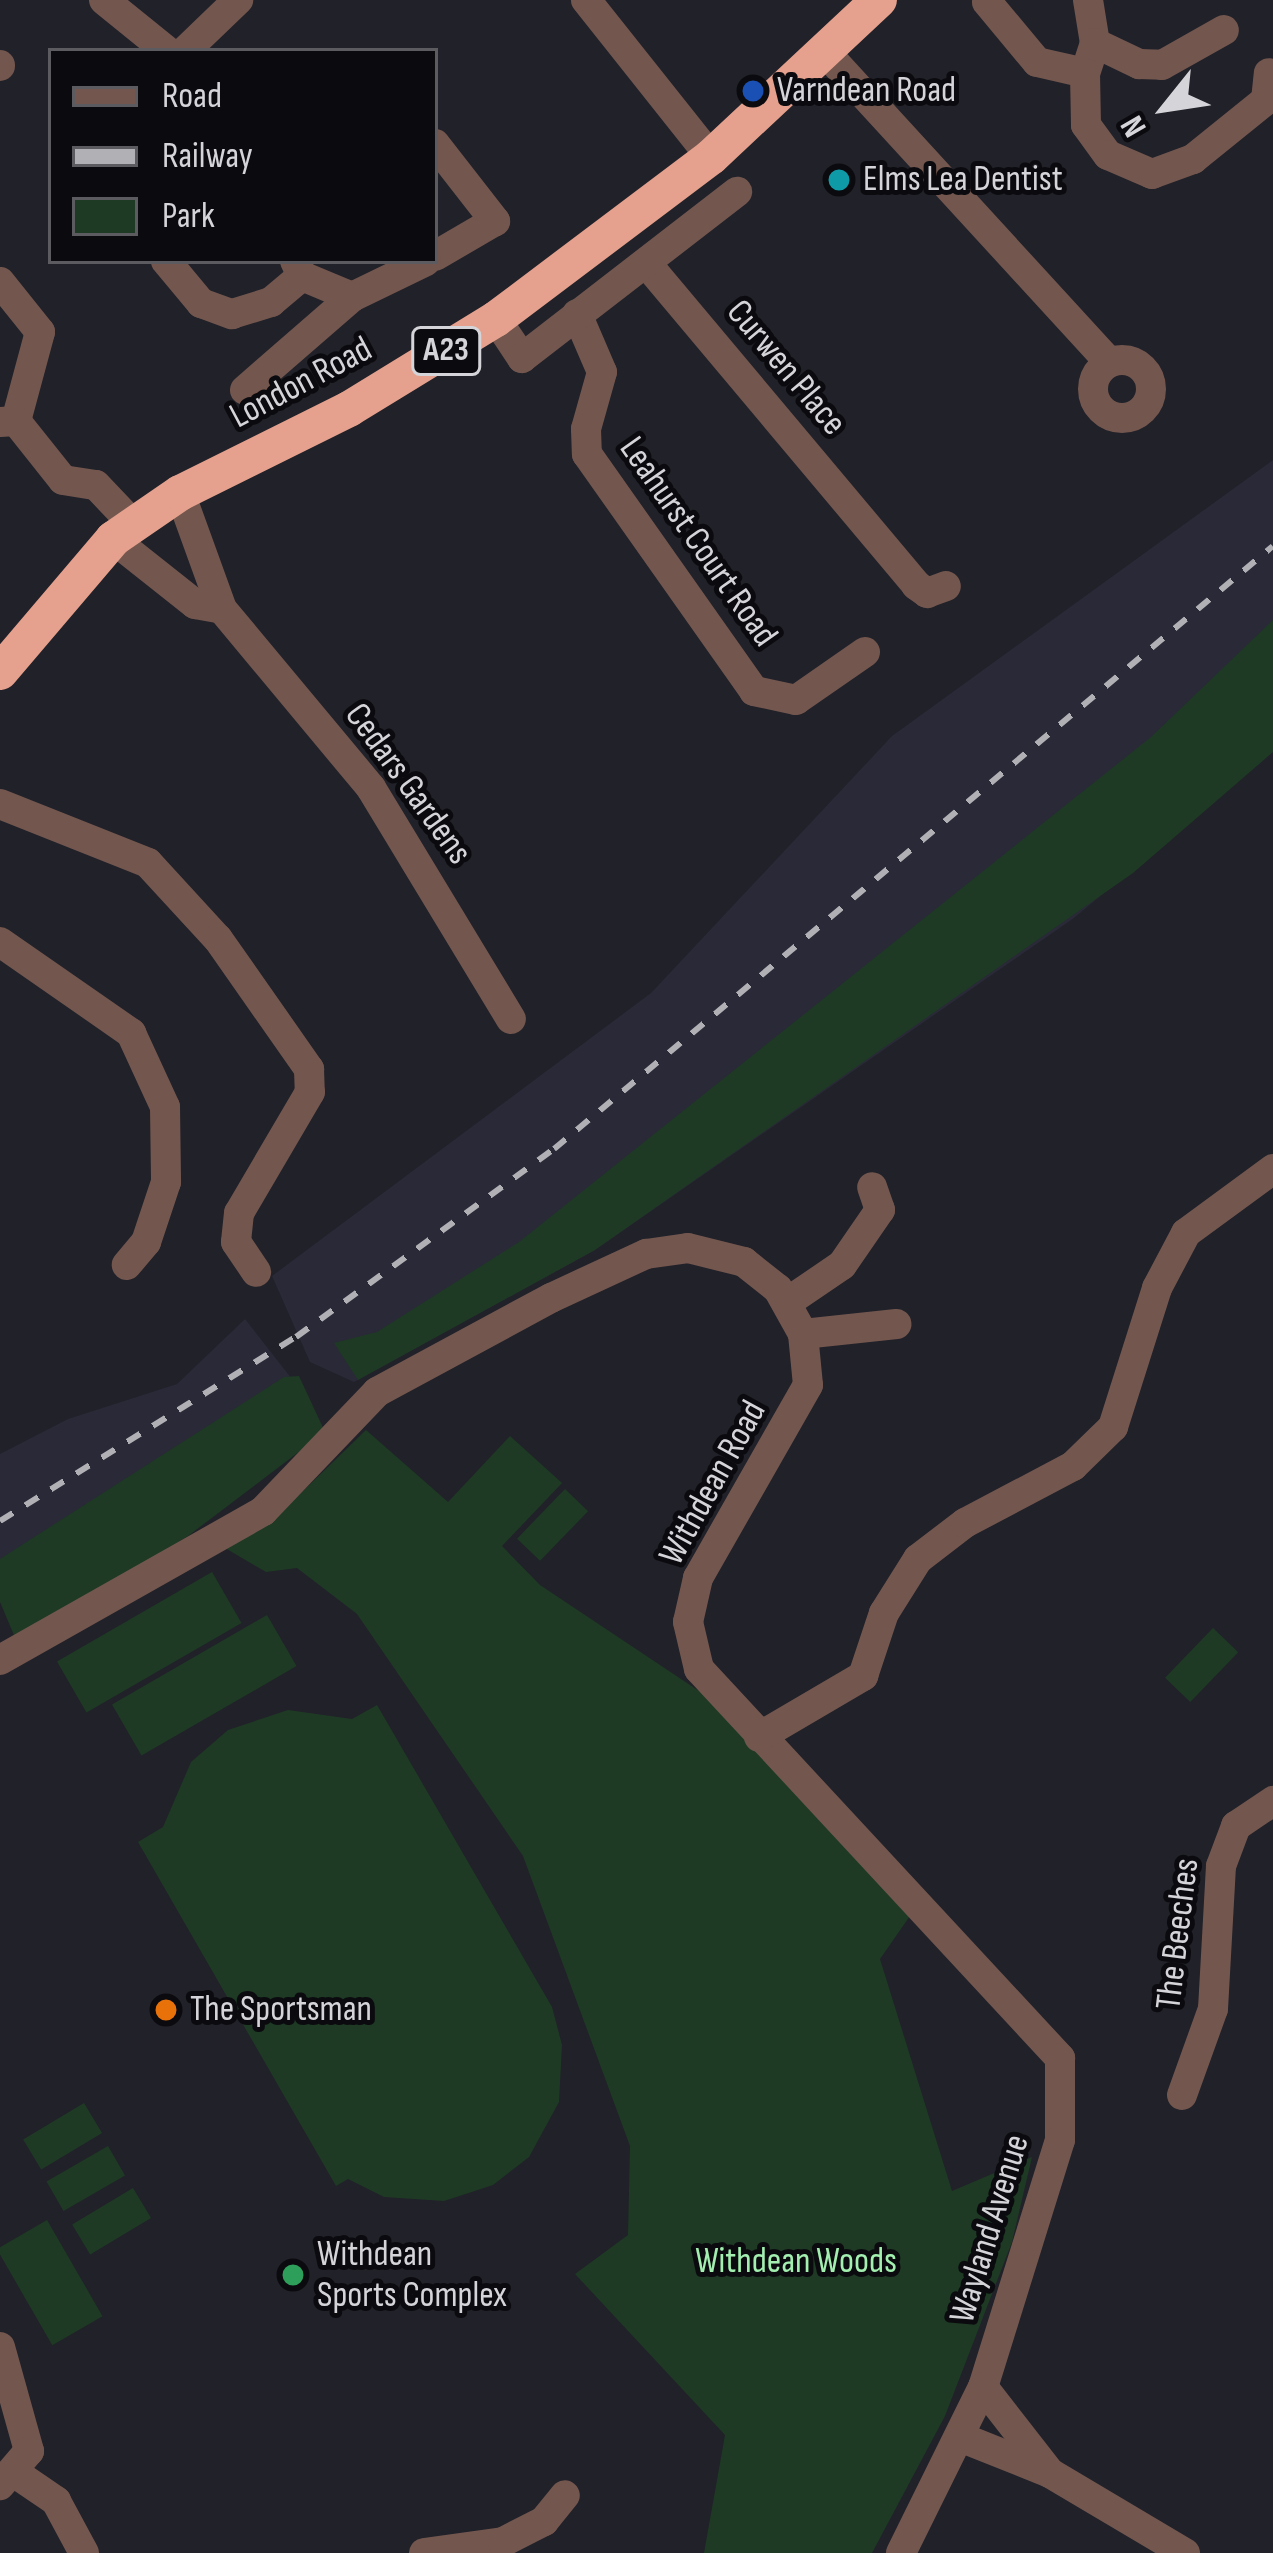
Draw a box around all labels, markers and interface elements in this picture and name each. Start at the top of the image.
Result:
legend [48,48,438,264]
north arrow [1105,48,1225,168]
place label: Varndean Road [777,69,956,113]
text: Road [162,75,222,118]
marker: Varndean Road [740,78,766,104]
text: N [1112,108,1156,144]
text: Railway [162,135,253,178]
place label: Elms Lea Dentist [863,158,1063,202]
marker: Elms Lea Dentist [826,167,852,193]
text: Park [162,195,215,238]
street label: Curwen Place [717,292,855,444]
road number: A23 [410,324,482,378]
street label: London Road [223,328,379,438]
street label: Leahurst Court Road [610,429,786,655]
street label: Cedars Gardens [335,695,481,873]
street label: Withdean Road [650,1393,776,1573]
street label: The Beeches [1147,1856,1209,2012]
place label: The Sportsman [190,1988,372,2032]
marker: The Sportsman [153,1997,179,2023]
street label: Wayland Avenue [941,2130,1039,2328]
place label: Withdean Sports Complex [317,2232,507,2317]
park label: Withdean Woods [695,2240,897,2284]
marker: Withdean Sports Complex [280,2262,306,2288]

